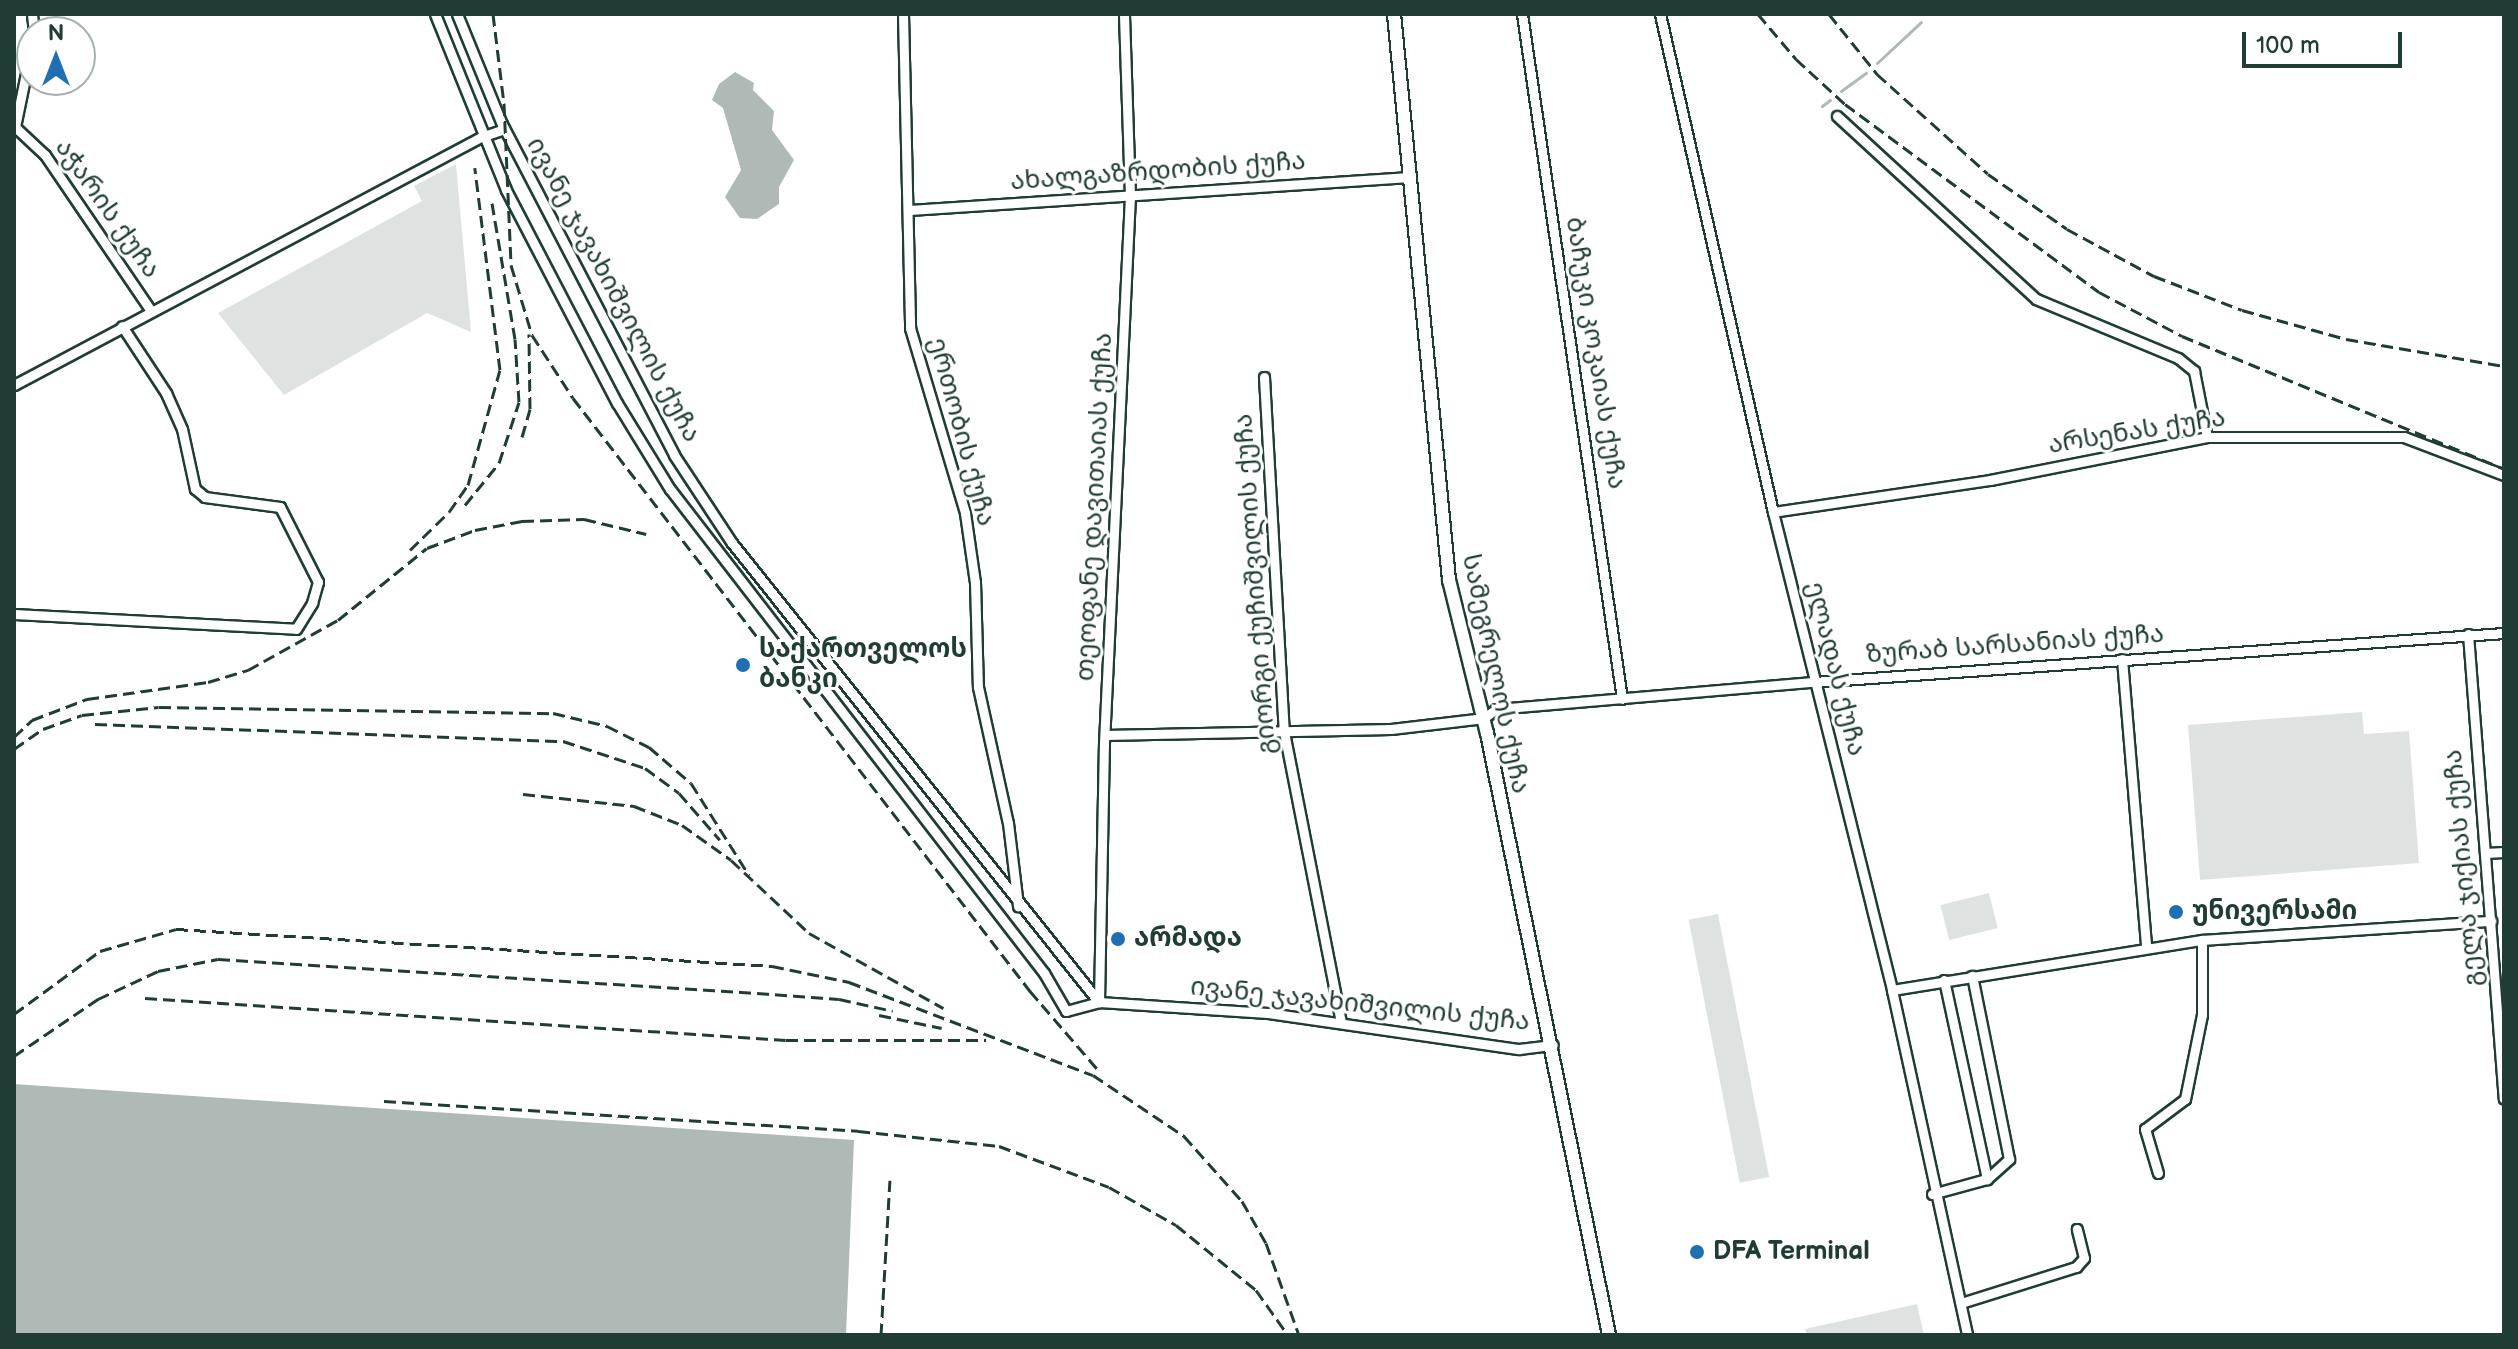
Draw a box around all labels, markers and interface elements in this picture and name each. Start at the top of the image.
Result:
north arrow [16,16,96,96]
scale bar [2246,16,2406,66]
text: N [48,20,64,47]
text: 100 m [2256,31,2320,60]
street label: ივანე ჯავახიშვილის ქუჩა [519,132,707,448]
street label: აჭარის ქუჩა [48,133,166,285]
street label: ახალგაზრდობის ქუჩა [1009,146,1307,198]
street label: ბაჩუკი კოკაიას ქუჩა [1558,215,1632,491]
street label: თეოფანე დავითაიას ქუჩა [1070,332,1120,682]
street label: ერთობის ქუჩა [921,334,1001,530]
street label: არსენას ქუჩა [2046,403,2228,461]
street label: გიორგი ქუჩიშვილის ქუჩა [1229,413,1283,755]
street label: სამეგრელოს ქუჩა [1454,551,1536,797]
street label: ელადას ქუჩა [1798,579,1872,759]
street label: ზურაბ სარსანიას ქუჩა [1865,619,2165,671]
place label: საქართველოს ბანკი [759,634,967,696]
marker: საქართველოს ბანკი [734,656,752,674]
street label: გელა ჯიქიას ქუჩა [2438,748,2490,988]
place label: უნივერსამი [2192,896,2357,928]
marker: უნივერსამი [2167,903,2185,921]
place label: არმადა [1134,923,1242,955]
marker: არმადა [1109,930,1127,948]
street label: ივანე ჯავახიშვილის ქუჩა [1189,972,1531,1038]
place label: DFA Terminal [1713,1236,1870,1268]
marker: DFA Terminal [1688,1243,1706,1261]

